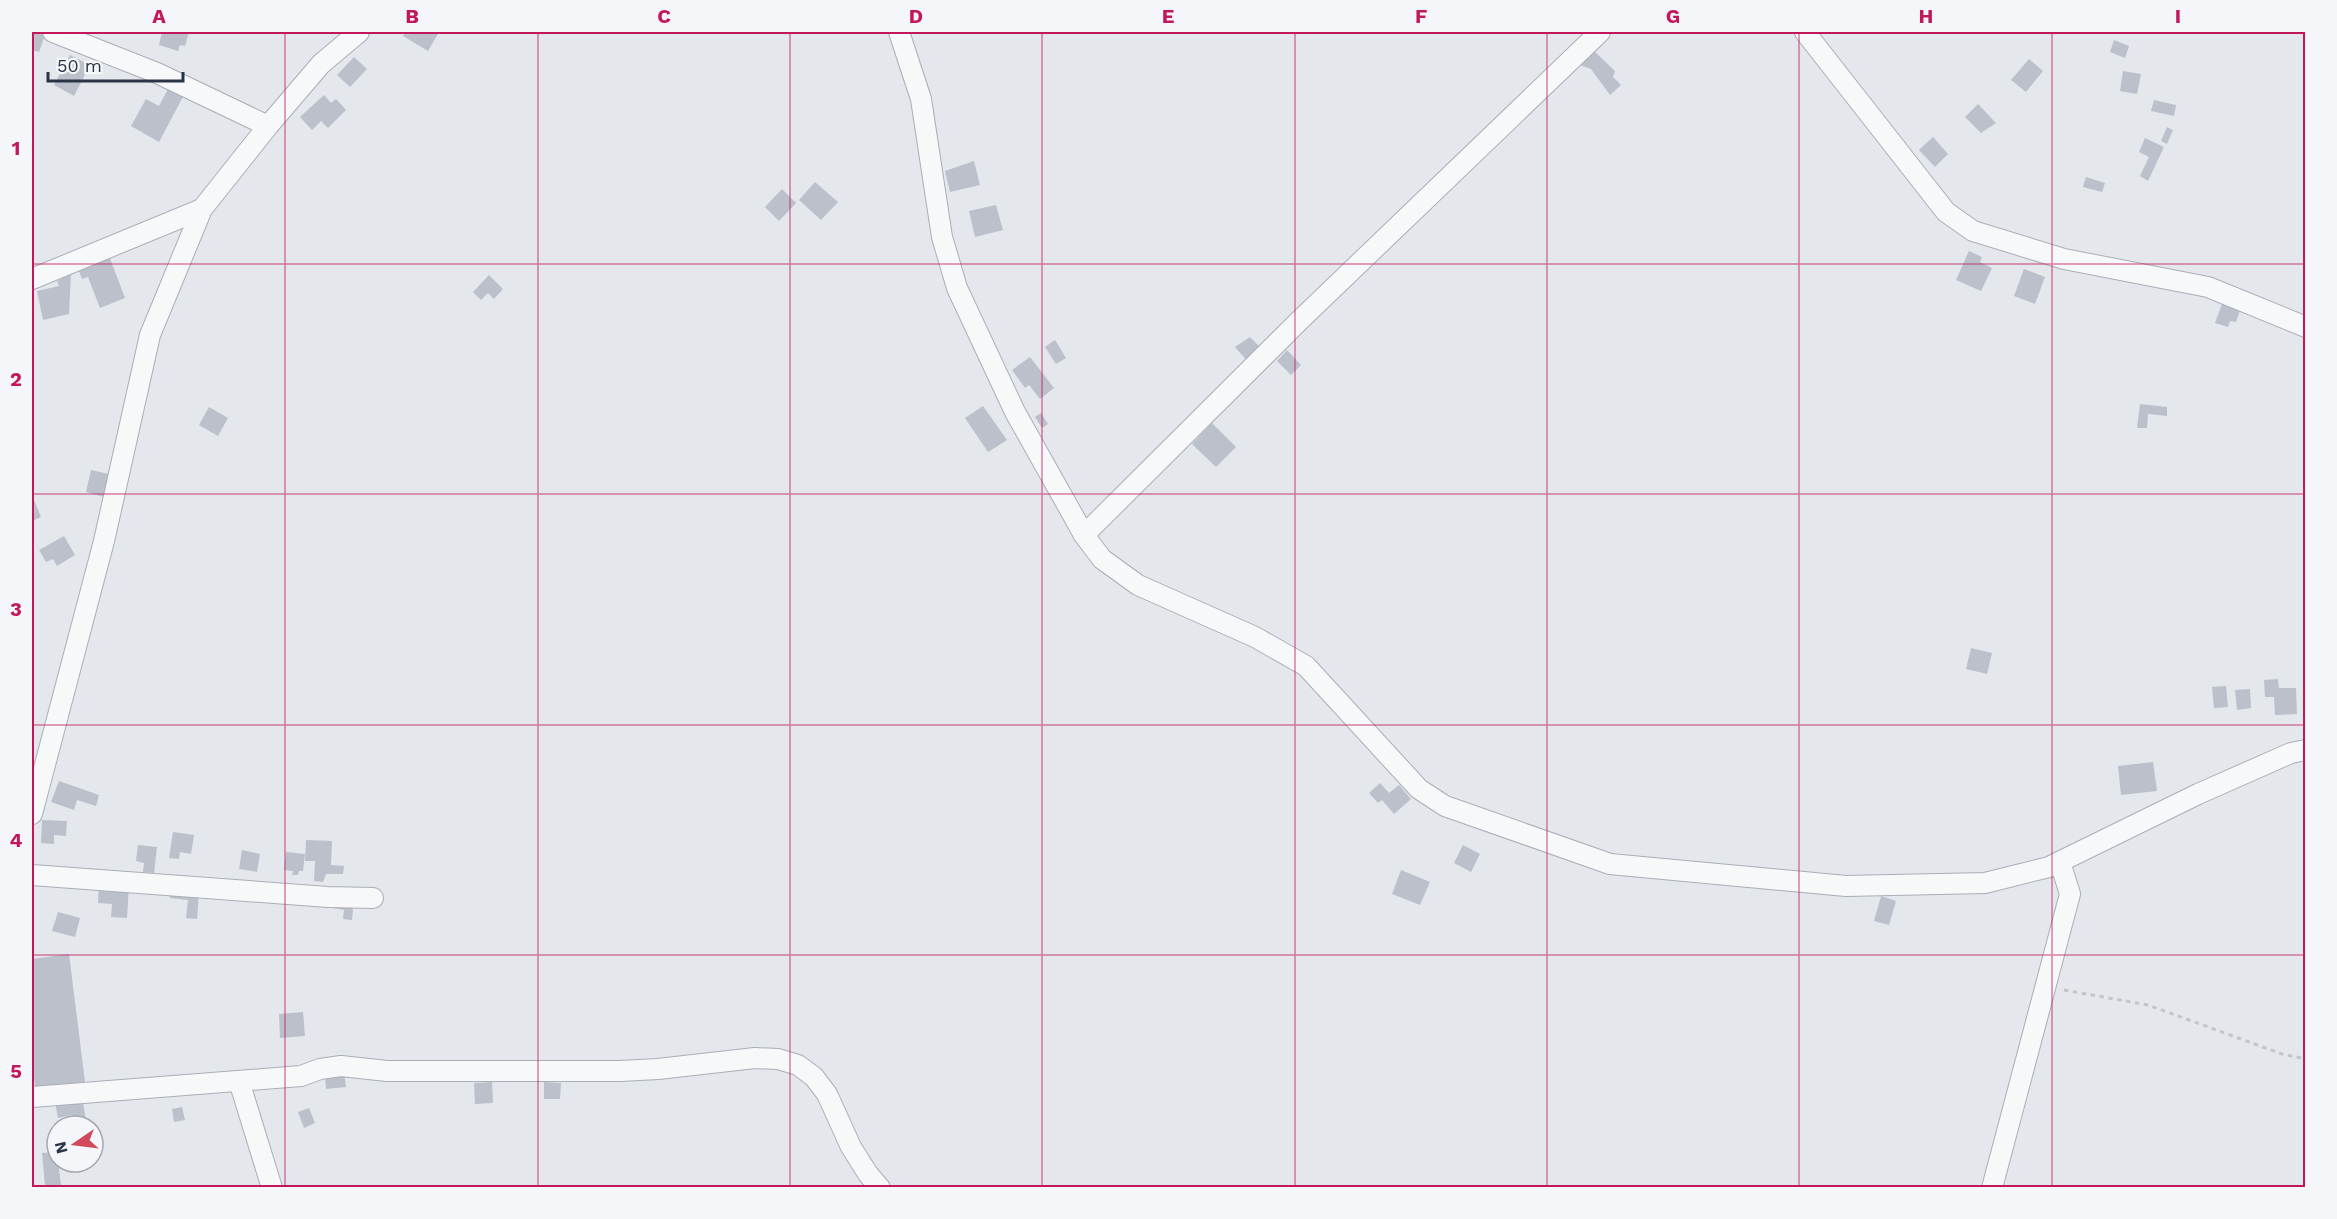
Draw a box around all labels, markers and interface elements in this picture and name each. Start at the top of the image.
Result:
text: A [152,4,166,28]
text: B [405,4,419,28]
text: C [657,4,671,28]
text: D [909,4,923,28]
text: E [1162,4,1174,28]
text: F [1415,4,1427,28]
text: G [1666,4,1680,28]
text: H [1919,4,1933,28]
text: I [2175,4,2181,28]
scale bar [48,45,183,83]
text: 50 m [57,55,102,76]
text: 1 [12,136,20,160]
text: 2 [10,367,22,391]
text: 3 [10,597,22,621]
text: 4 [10,828,23,852]
text: 5 [10,1059,22,1083]
north arrow [45,1114,105,1174]
text: N [50,1139,72,1156]

